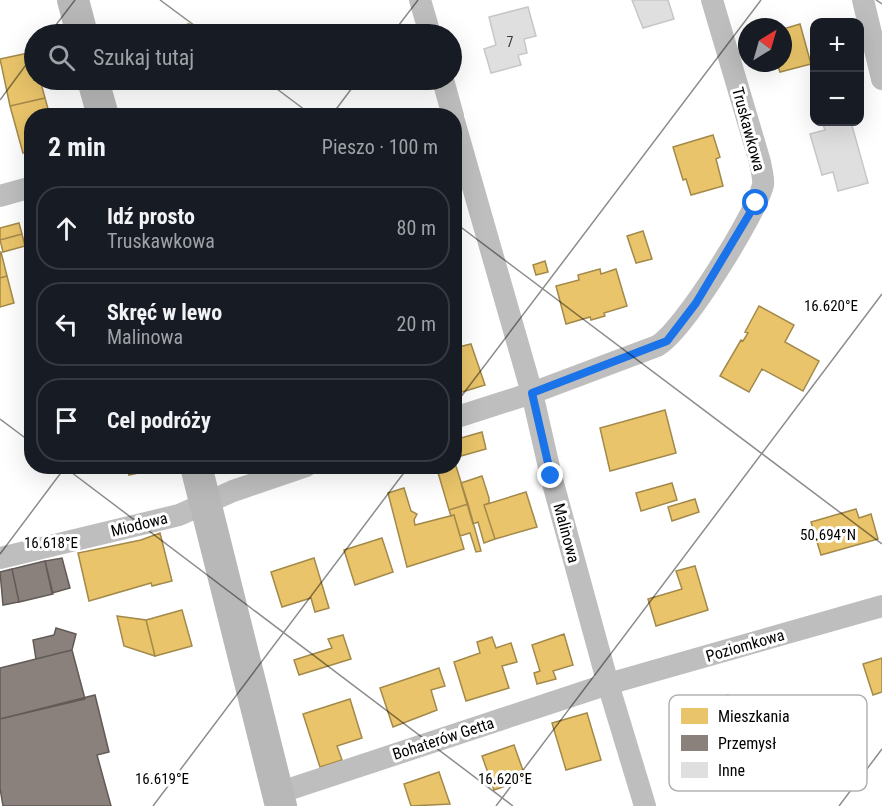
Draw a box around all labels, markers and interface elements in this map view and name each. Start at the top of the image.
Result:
north arrow [738,18,792,72]
map controls [810,18,864,126]
button: + [810,18,864,72]
search box [24,24,462,90]
house number: 7 [507,34,514,50]
icon: search [45,41,78,74]
text: Szukaj tutaj [93,45,194,70]
button: − [810,72,864,126]
street label: Truskawkowa [728,85,769,173]
text: 2 min [48,132,106,162]
text: Pieszo · 100 m [322,135,438,159]
route start [742,189,768,215]
text: Idź prosto [107,204,195,229]
icon: ahead [50,212,83,245]
text: 80 m [397,216,436,240]
text: Truskawkowa [107,229,215,253]
text: 16.620°E [804,297,858,315]
text: Skręć w lewo [107,300,222,325]
icon: left [50,308,83,341]
text: 20 m [397,312,436,336]
text: Malinowa [107,325,183,349]
icon: arrive [50,404,83,437]
text: Cel podróży [107,408,211,433]
route end [537,462,563,488]
street label: Malinowa [549,501,584,565]
street label: Miodowa [109,508,169,541]
text: 50.694°N [800,526,856,544]
text: 16.618°E [24,534,78,552]
street label: Poziomkowa [704,625,787,666]
legend [669,695,867,791]
text: Mieszkania [718,707,790,726]
street label: Bohaterów Getta [390,713,496,764]
text: Przemysł [718,734,776,753]
text: Inne [718,761,745,780]
text: 16.619°E [135,770,189,788]
text: 16.620°E [478,770,532,788]

